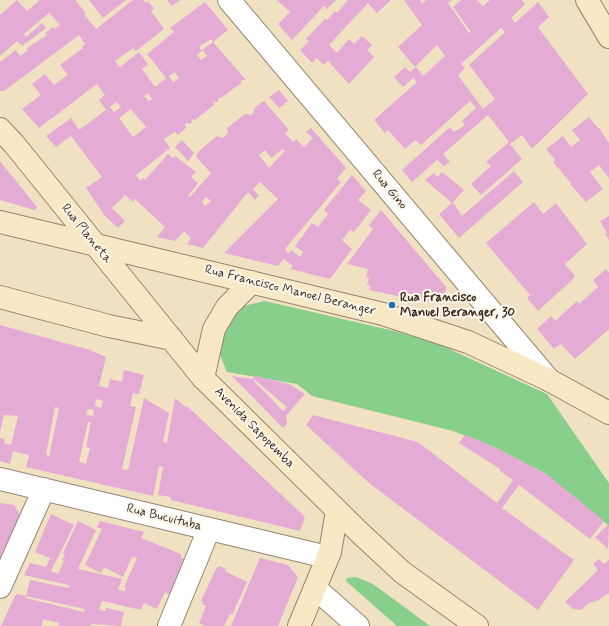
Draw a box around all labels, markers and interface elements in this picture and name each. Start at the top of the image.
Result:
street label: Rua Gino [368,167,410,213]
street label: Rua Planeta [57,201,115,267]
street label: Rua Francisco Manoel Beranger [203,262,377,320]
place label: Rua Francisco Manuel Beranger, 30 [400,290,515,321]
marker: Rua Francisco Manuel Beranger, 30 [387,300,397,310]
street label: Avenida Sapopemba [210,384,298,472]
street label: Rua Bucuituba [125,501,203,535]

